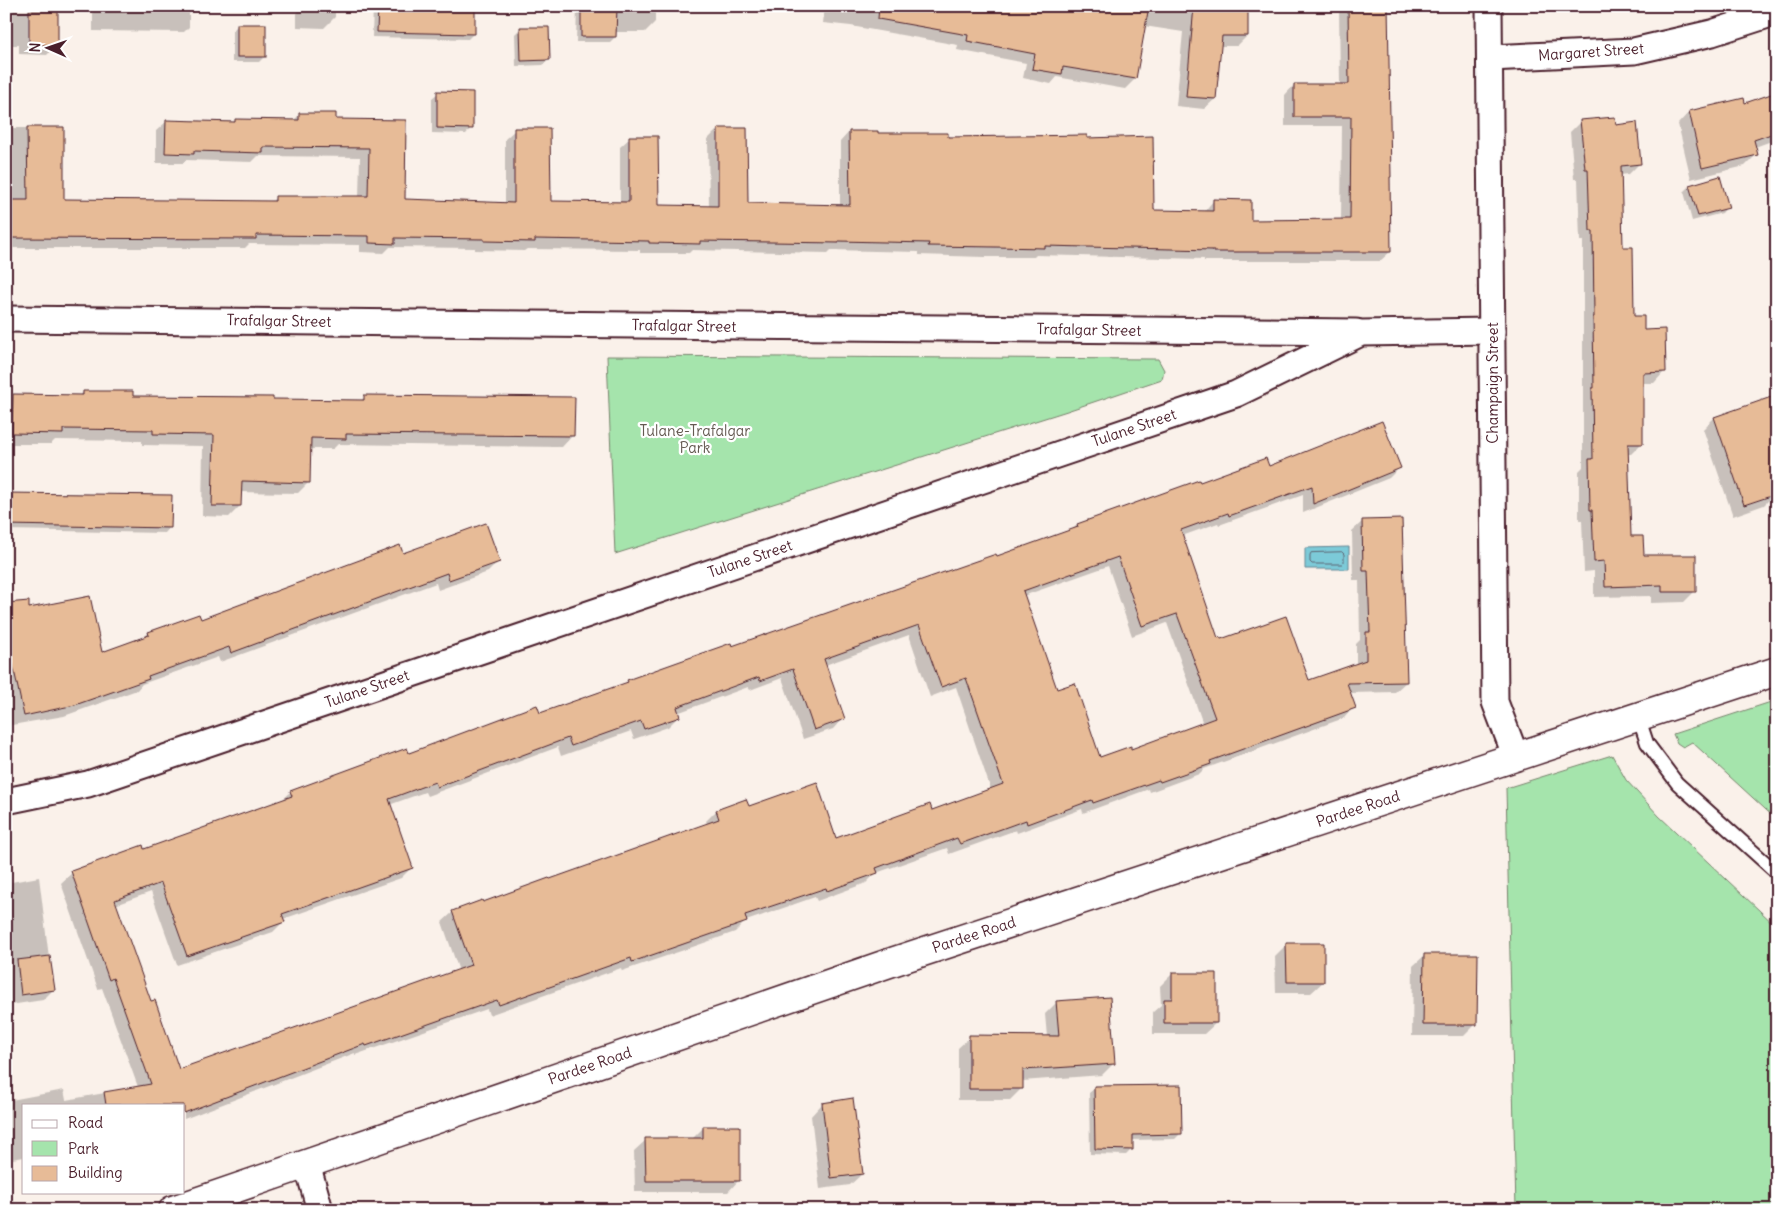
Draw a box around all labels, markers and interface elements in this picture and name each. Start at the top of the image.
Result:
north arrow [22,22,72,72]
street label: Margaret Street [1537,38,1644,65]
text: N [26,42,44,53]
street label: Trafalgar Street [227,310,331,331]
street label: Trafalgar Street [632,315,736,336]
street label: Trafalgar Street [1037,319,1141,340]
street label: Champaign Street [1483,322,1502,444]
street label: Tulane Street [1089,404,1178,451]
park label: Tulane-Trafalgar Park [640,421,750,457]
street label: Tulane Street [705,535,794,582]
street label: Tulane Street [322,665,411,712]
street label: Pardee Road [1314,786,1402,831]
street label: Pardee Road [930,912,1018,957]
street label: Pardee Road [546,1042,634,1089]
legend [22,1104,185,1194]
text: Road [68,1113,103,1132]
text: Park [68,1139,99,1158]
text: Building [68,1163,123,1182]

